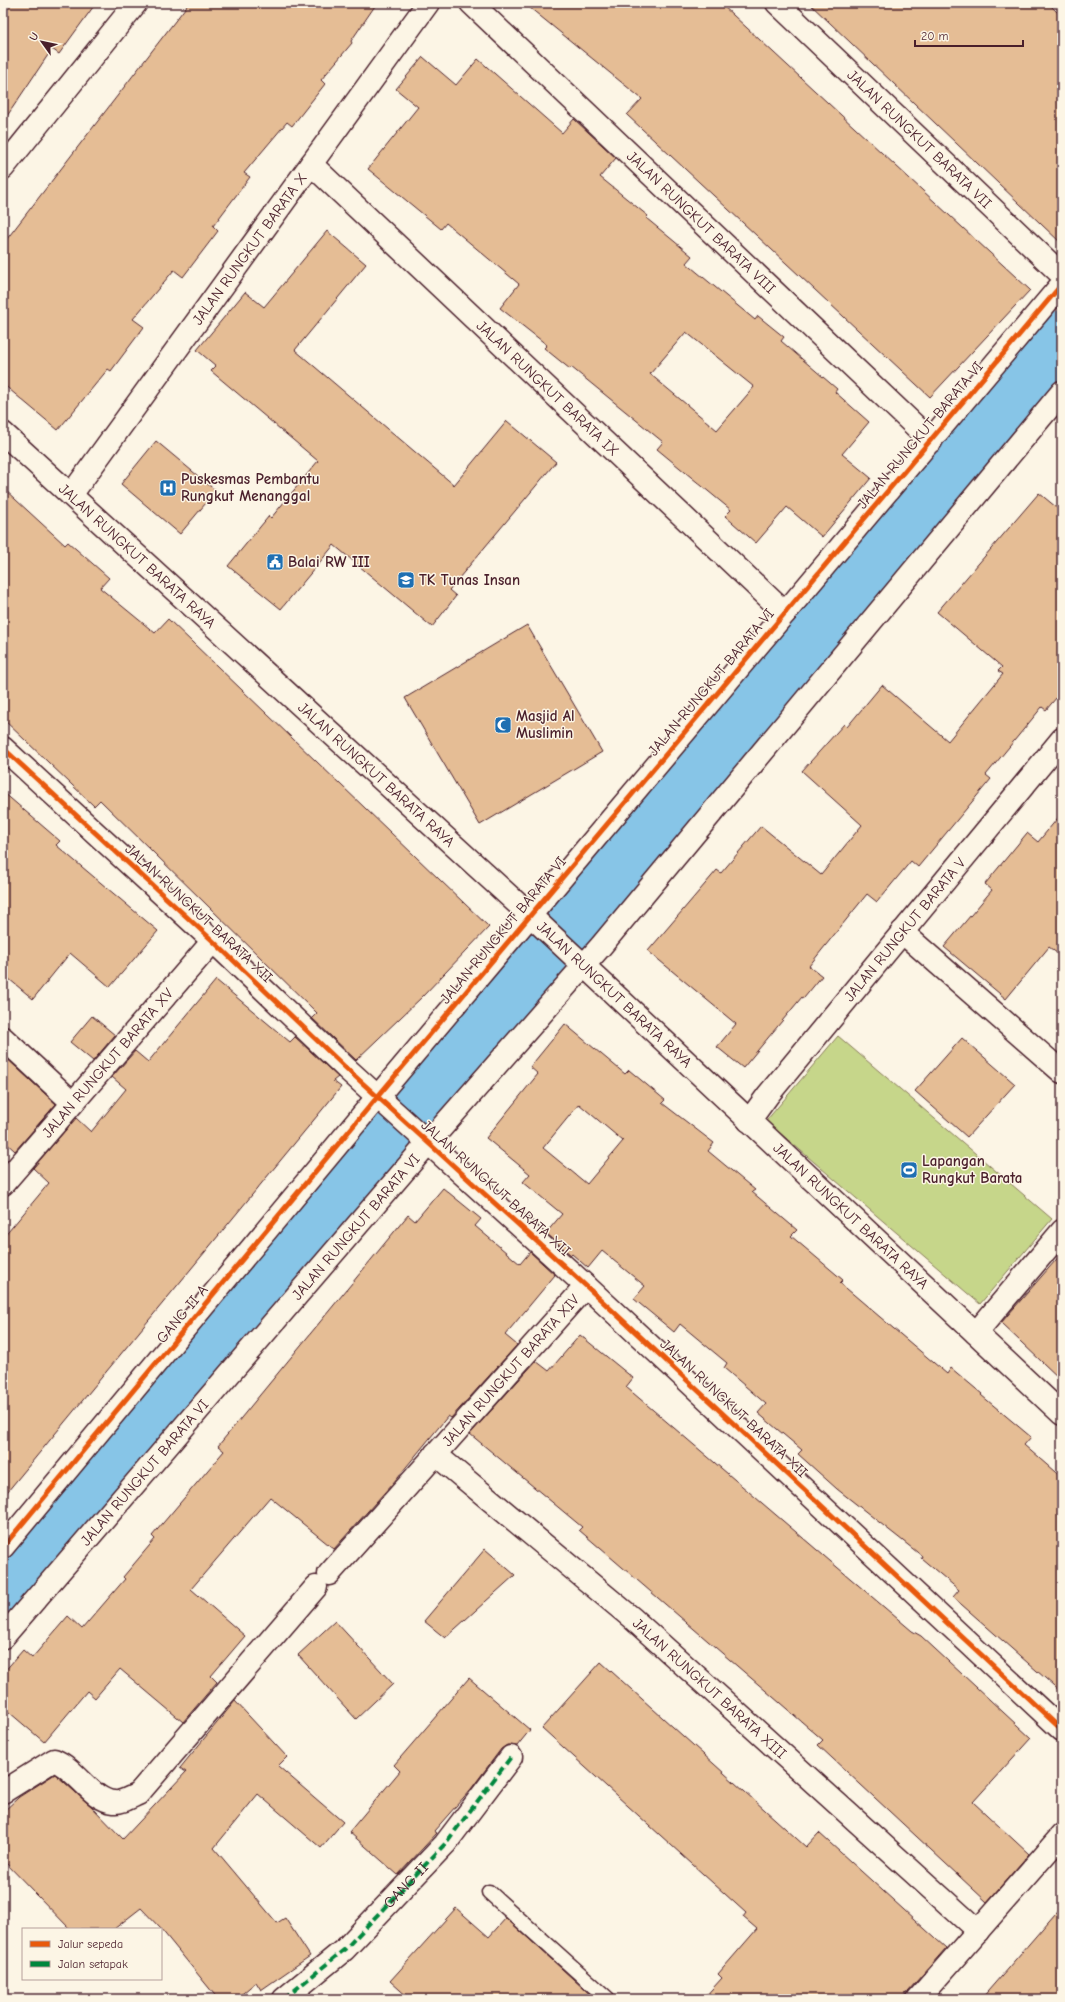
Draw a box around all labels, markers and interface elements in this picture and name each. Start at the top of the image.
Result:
north arrow [22,22,62,62]
scale bar [915,22,1023,48]
text: 20 m [921,29,949,43]
text: U [27,30,41,43]
street label: JALAN RUNGKUT BARATA VII [844,66,996,212]
street label: JALAN RUNGKUT BARATA VIII [623,147,780,297]
street label: JALAN RUNGKUT BARATA X [188,169,311,328]
street label: JALAN RUNGKUT BARATA IX [473,317,623,460]
street label: JALAN RUNGKUT BARATA VI [853,358,987,512]
place label: Puskesmas Pembantu Rungkut Menanggal [181,470,319,505]
hospital icon: Puskesmas Pembantu Rungkut Menanggal [158,478,178,498]
street label: JALAN RUNGKUT BARATA RAYA [55,480,220,632]
public building icon: Balai RW III [265,552,285,572]
place label: Balai RW III [288,553,370,571]
school or university icon: TK Tunas Insan [396,570,416,590]
place label: TK Tunas Insan [419,571,520,589]
street label: JALAN RUNGKUT BARATA VI [644,605,778,759]
street label: JALAN RUNGKUT BARATA RAYA [294,698,459,851]
place label: Masjid Al Muslimin [516,707,575,742]
mosque icon: Masjid Al Muslimin [493,715,513,735]
street label: JALAN RUNGKUT BARATA XII [122,840,277,986]
street label: JALAN RUNGKUT BARATA VI [436,853,570,1007]
street label: JALAN RUNGKUT BARATA V [840,854,969,1005]
street label: JALAN RUNGKUT BARATA RAYA [533,917,696,1072]
street label: JALAN RUNGKUT BARATA XV [38,985,177,1141]
street label: JALAN RUNGKUT BARATA XII [418,1116,575,1260]
street label: JALAN RUNGKUT BARATA RAYA [769,1139,932,1293]
street label: JALAN RUNGKUT BARATA VI [288,1150,424,1304]
place label: Lapangan Rungkut Barata [922,1152,1022,1187]
sports icon: Lapangan Rungkut Barata [899,1160,919,1180]
street label: GANG II A [152,1281,212,1347]
street label: JALAN RUNGKUT BARATA XIV [438,1291,583,1450]
street label: JALAN RUNGKUT BARATA XII [657,1335,812,1481]
street label: JALAN RUNGKUT BARATA VI [77,1396,212,1549]
street label: JALAN RUNGKUT BARATA XIII [629,1614,790,1762]
street label: GANG II [380,1858,432,1912]
legend [22,1928,162,1980]
text: Jalur sepeda [58,1937,123,1951]
text: Jalan setapak [58,1957,128,1971]

